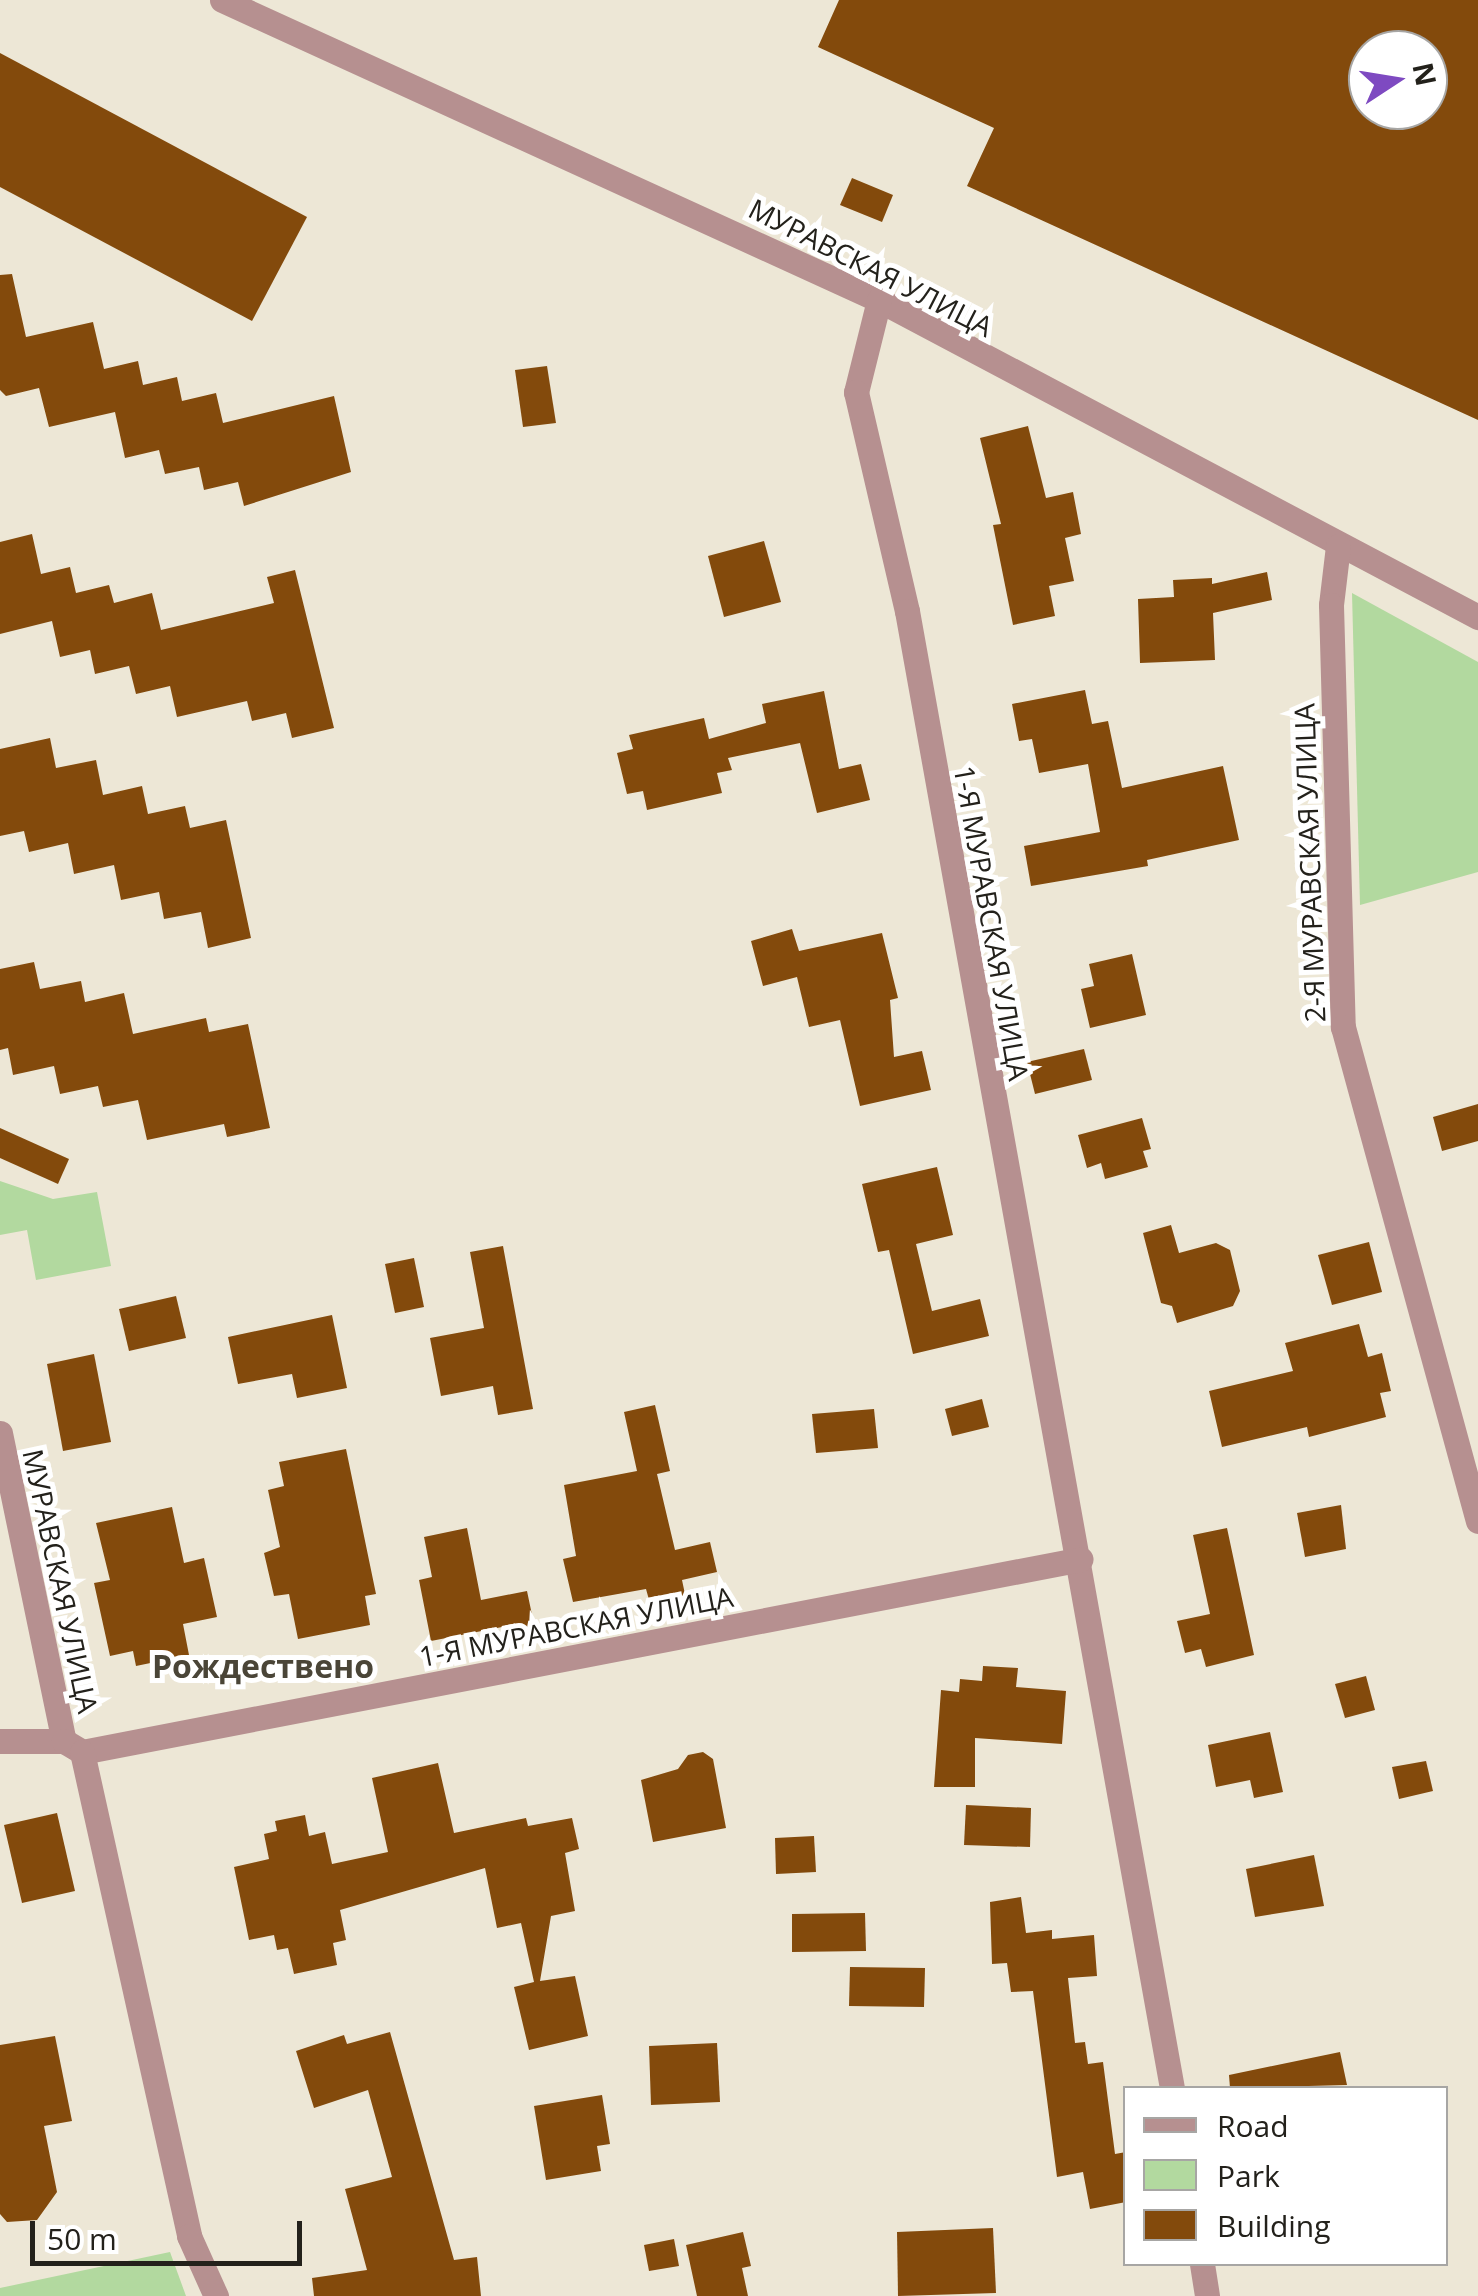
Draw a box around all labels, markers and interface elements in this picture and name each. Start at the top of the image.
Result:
north arrow [1348,30,1448,130]
text: N [1404,59,1446,89]
street label: МУРАВСКАЯ УЛИЦА [743,191,999,343]
street label: 2-Я МУРАВСКАЯ УЛИЦА [1287,703,1331,1023]
street label: 1-Я МУРАВСКАЯ УЛИЦА [948,763,1036,1083]
street label: МУРАВСКАЯ УЛИЦА [17,1446,105,1716]
street label: 1-Я МУРАВСКАЯ УЛИЦА [416,1579,736,1673]
district label: Рождествено [152,1647,374,1685]
legend [1123,2086,1448,2266]
text: Road [1217,2105,1289,2146]
text: Park [1217,2155,1280,2196]
scale bar [35,2201,308,2263]
text: Building [1217,2205,1331,2246]
text: 50 m [47,2218,117,2259]

